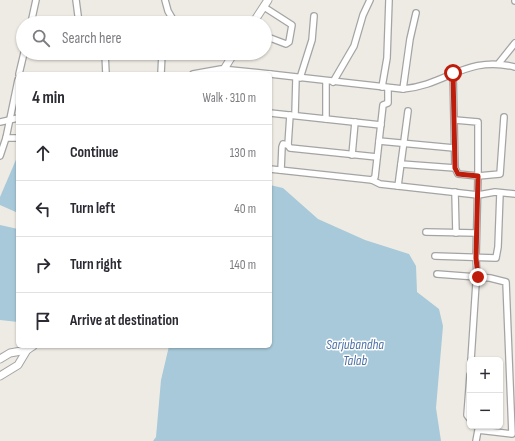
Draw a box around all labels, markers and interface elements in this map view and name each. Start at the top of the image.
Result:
search box [16,16,272,60]
icon: search [30,27,52,49]
text: Search here [62,29,122,48]
route start [444,64,462,82]
text: 4 min [32,88,65,108]
text: Walk · 310 m [203,90,256,106]
icon: ahead [32,142,54,164]
text: Continue [70,143,119,162]
text: 130 m [230,145,256,161]
icon: left [32,198,54,220]
text: Turn left [70,199,115,218]
text: 40 m [234,201,256,217]
icon: right [32,254,54,276]
text: Turn right [70,255,122,274]
text: 140 m [230,257,256,273]
route end [469,268,487,286]
icon: arrive [32,310,54,332]
text: Arrive at destination [70,311,179,330]
water label: Sarjubandha Talab [326,336,384,369]
map controls [467,357,503,429]
button: + [467,357,503,393]
button: − [467,393,503,429]

